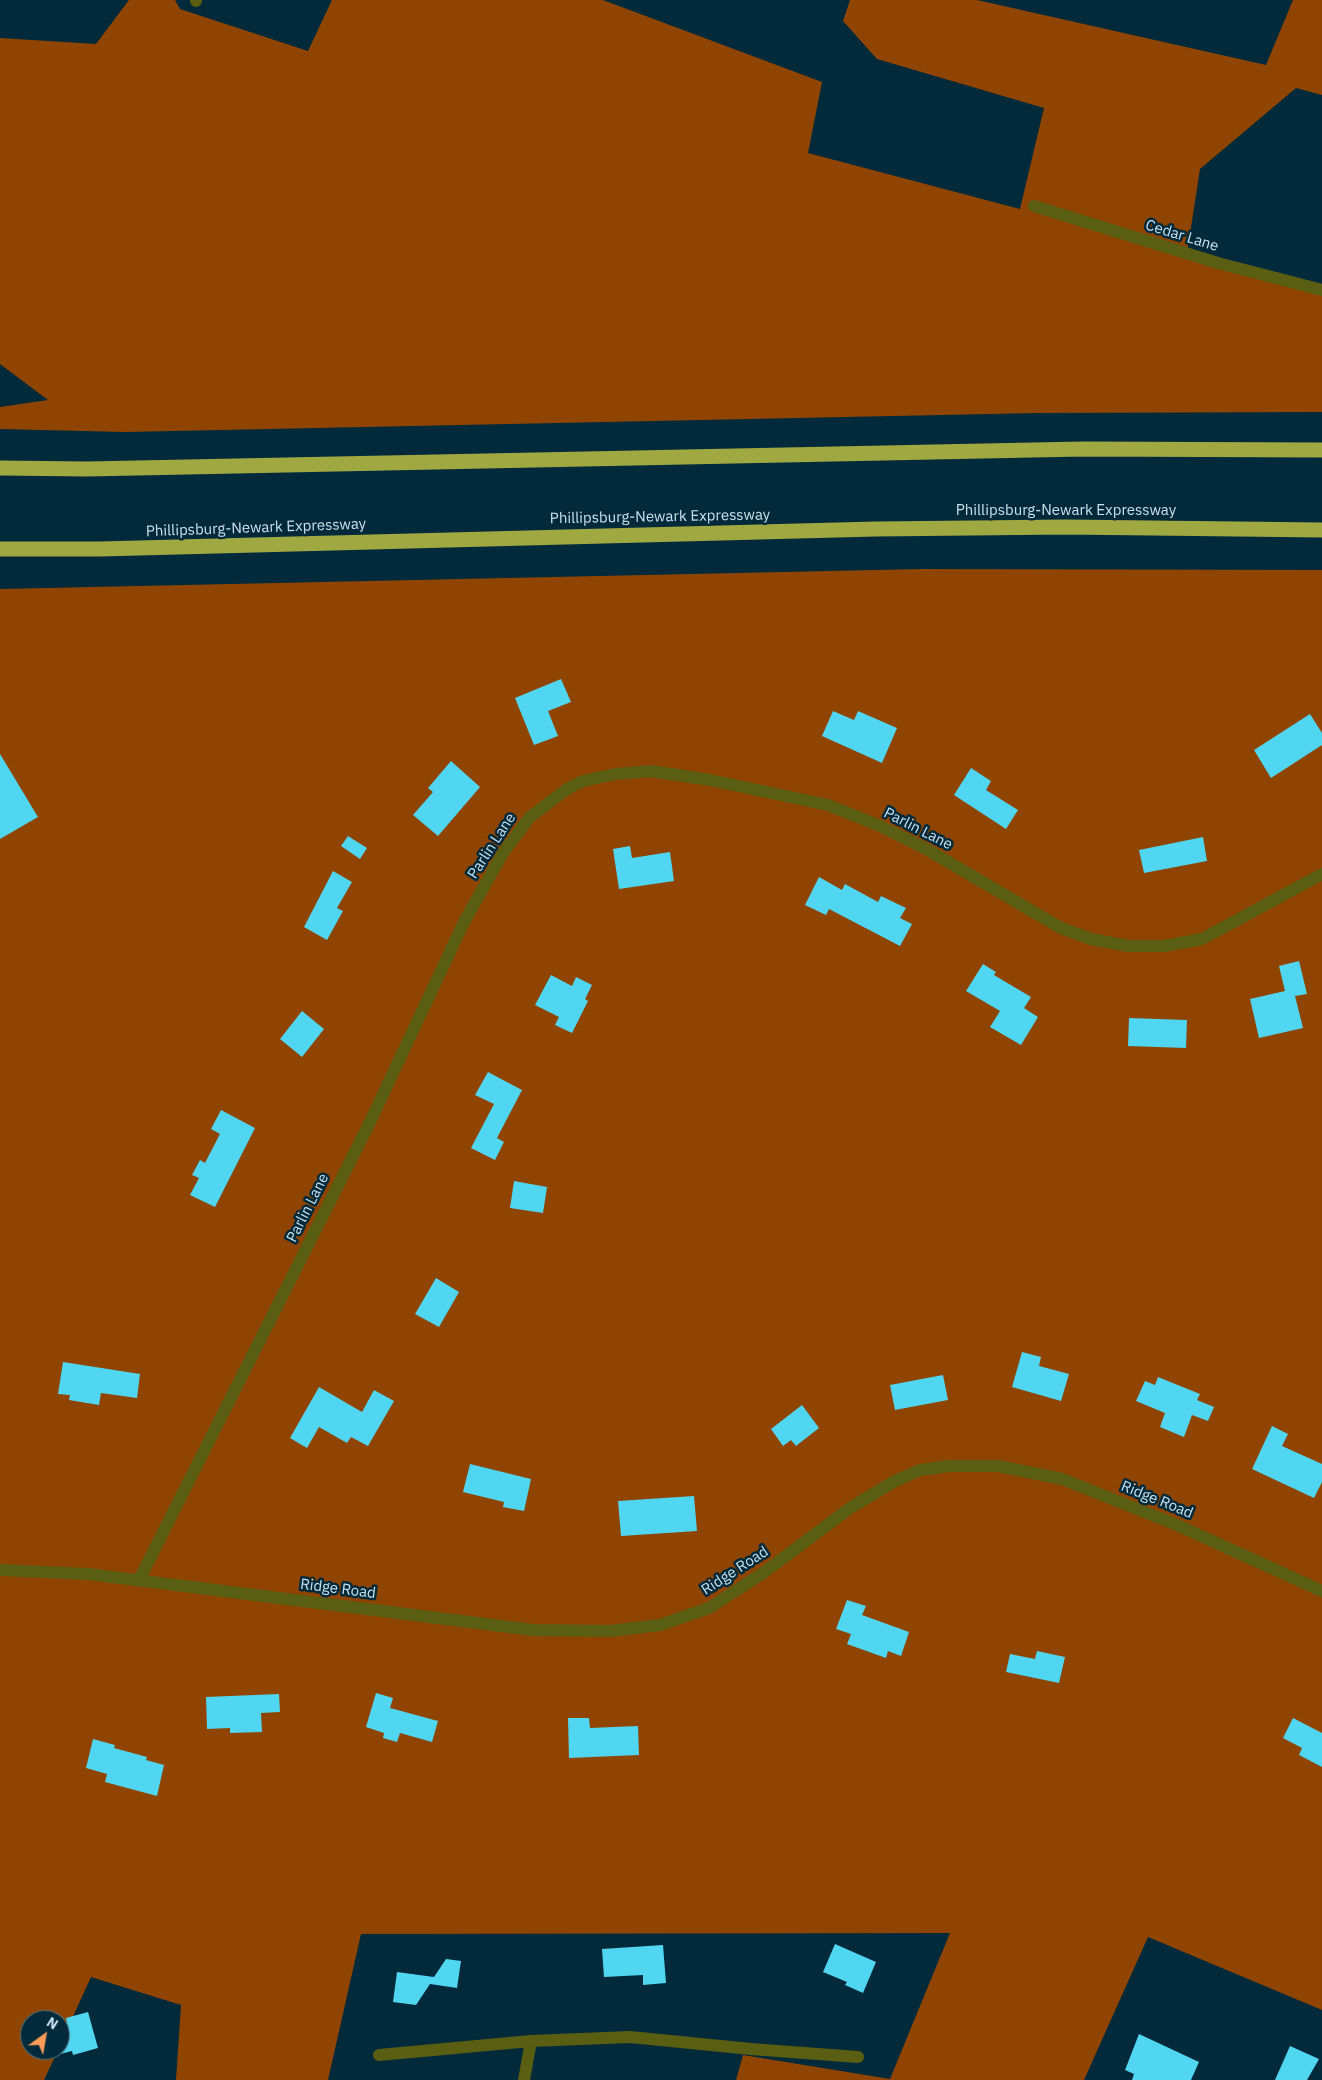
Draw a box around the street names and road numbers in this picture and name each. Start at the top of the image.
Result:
street label: Cedar Lane [1143,216,1221,256]
street label: Phillipsburg-Newark Expressway [956,502,1176,520]
street label: Phillipsburg-Newark Expressway [550,506,770,528]
street label: Phillipsburg-Newark Expressway [146,515,366,541]
street label: Parlin Lane [881,804,955,854]
street label: Parlin Lane [464,810,520,882]
street label: Parlin Lane [283,1171,333,1245]
street label: Ridge Road [1118,1477,1196,1523]
street label: Ridge Road [698,1543,772,1599]
street label: Ridge Road [299,1575,377,1603]

